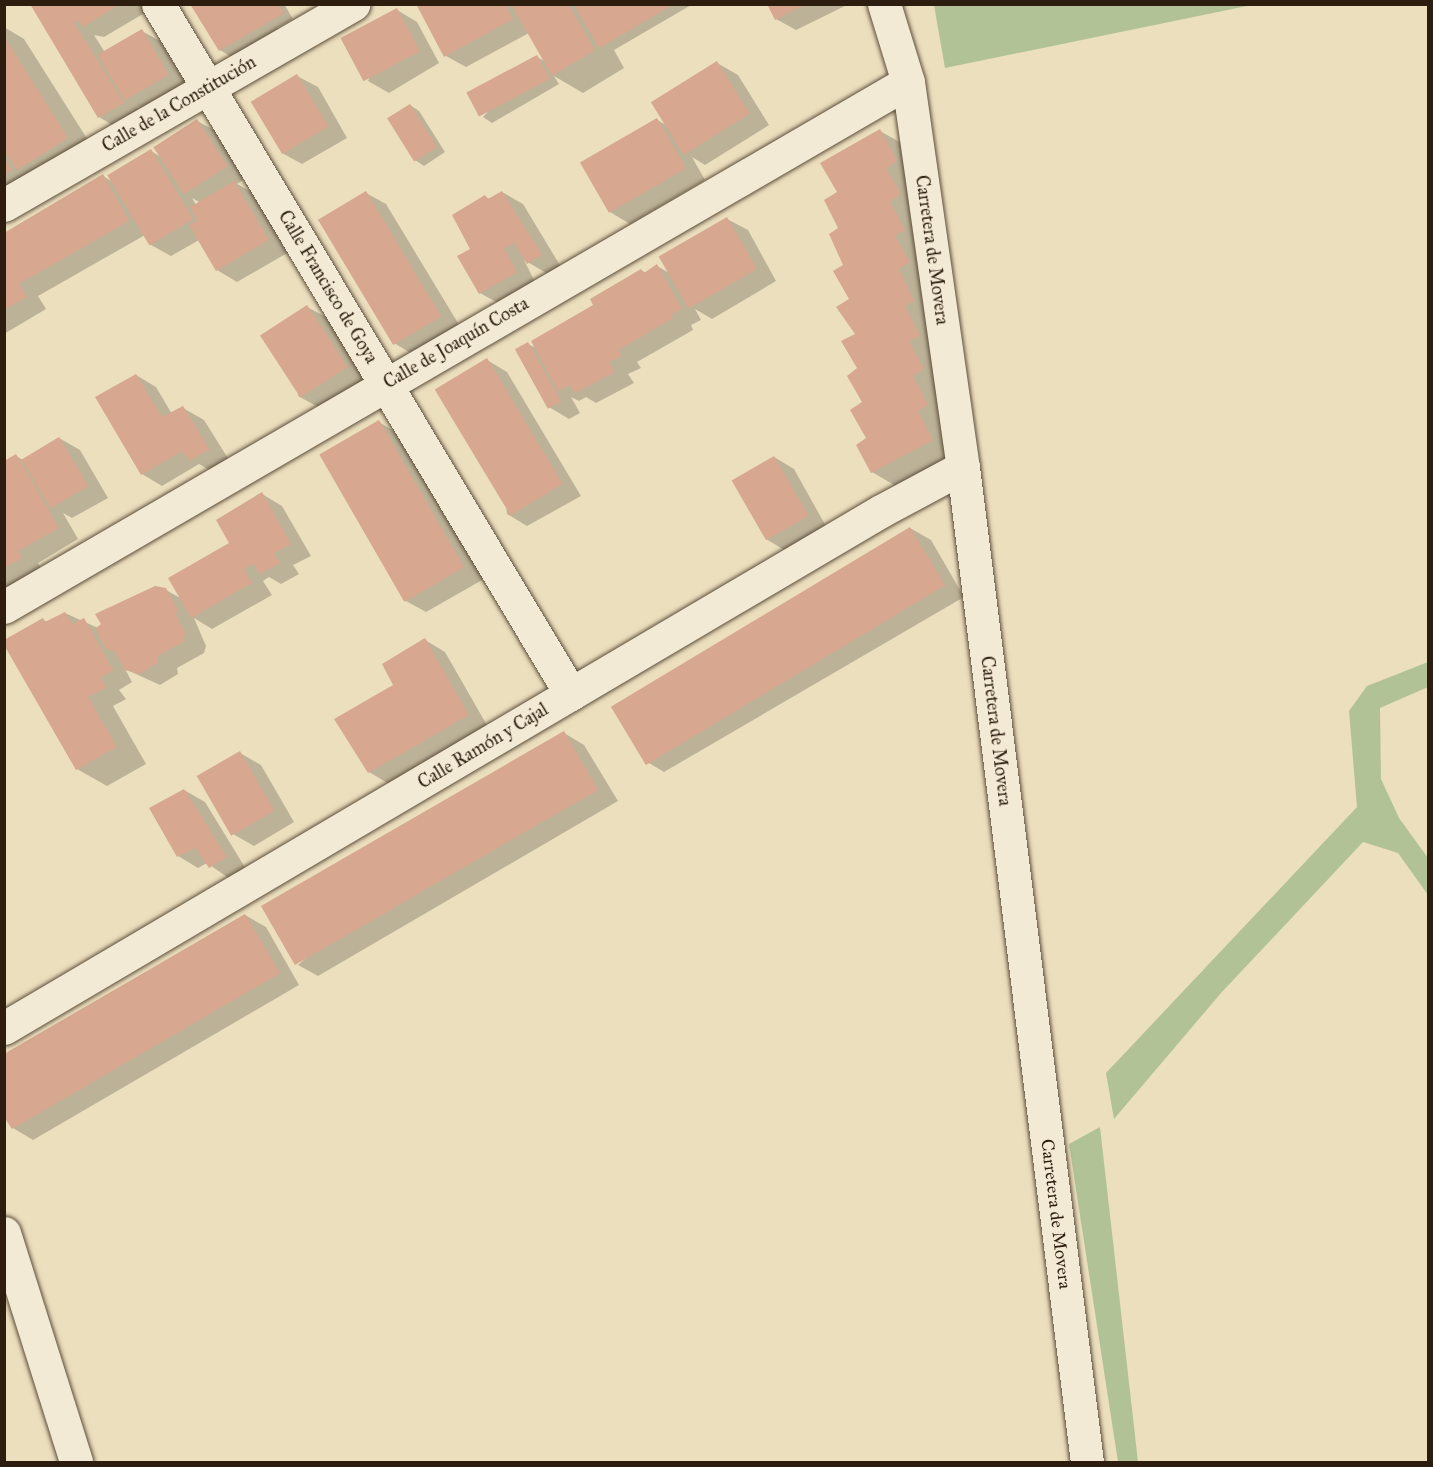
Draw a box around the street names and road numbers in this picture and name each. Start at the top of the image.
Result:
street label: Calle de la Constitución [98,51,260,157]
street label: Carretera de Movera [911,174,953,326]
street label: Calle Francisco de Goya [274,207,382,367]
street label: Calle de Joaquín Costa [380,293,532,393]
street label: Carretera de Movera [976,655,1016,807]
street label: Calle Ramón y Cajal [414,699,552,793]
street label: Carretera de Movera [1036,1138,1076,1290]

